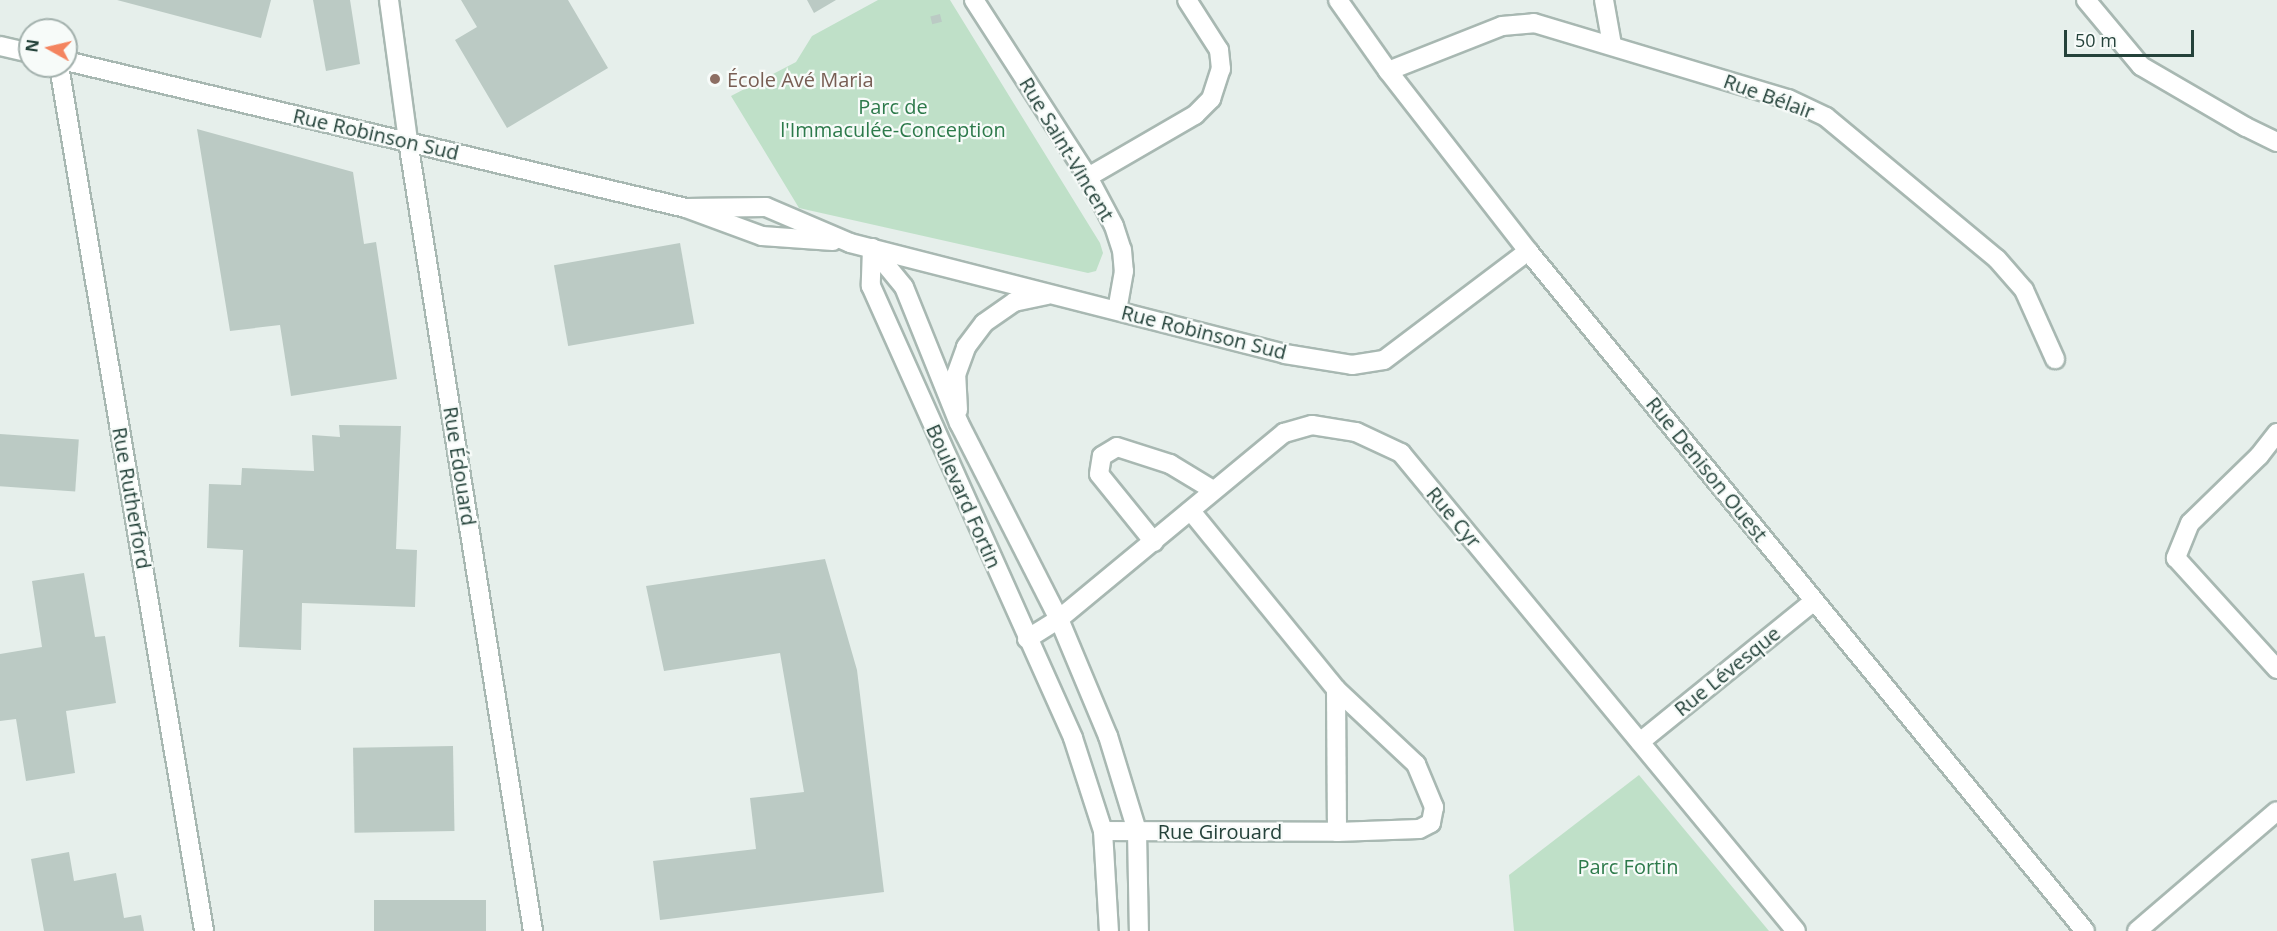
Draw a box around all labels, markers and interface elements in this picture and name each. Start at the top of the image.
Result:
north arrow [18,18,78,78]
scale bar [2067,18,2198,56]
text: 50 m [2075,28,2117,52]
text: N [20,38,44,54]
place label: École Avé Maria [727,67,874,91]
street label: Rue Bélair [1720,69,1818,123]
marker: École Avé Maria [708,72,722,86]
street label: Rue Saint-Vincent [1015,73,1119,225]
park label: Parc de l'Immaculée-Conception [780,94,1006,141]
street label: Rue Robinson Sud [291,103,461,165]
street label: Rue Robinson Sud [1119,300,1289,364]
street label: Rue Denison Ouest [1641,392,1773,546]
street label: Rue Édouard [439,405,481,527]
street label: Boulevard Fortin [921,420,1007,572]
street label: Rue Rutherford [108,425,156,571]
street label: Rue Cyr [1422,482,1486,552]
street label: Rue Lévesque [1669,621,1785,721]
street label: Rue Girouard [1158,819,1282,843]
park label: Parc Fortin [1577,854,1679,878]

